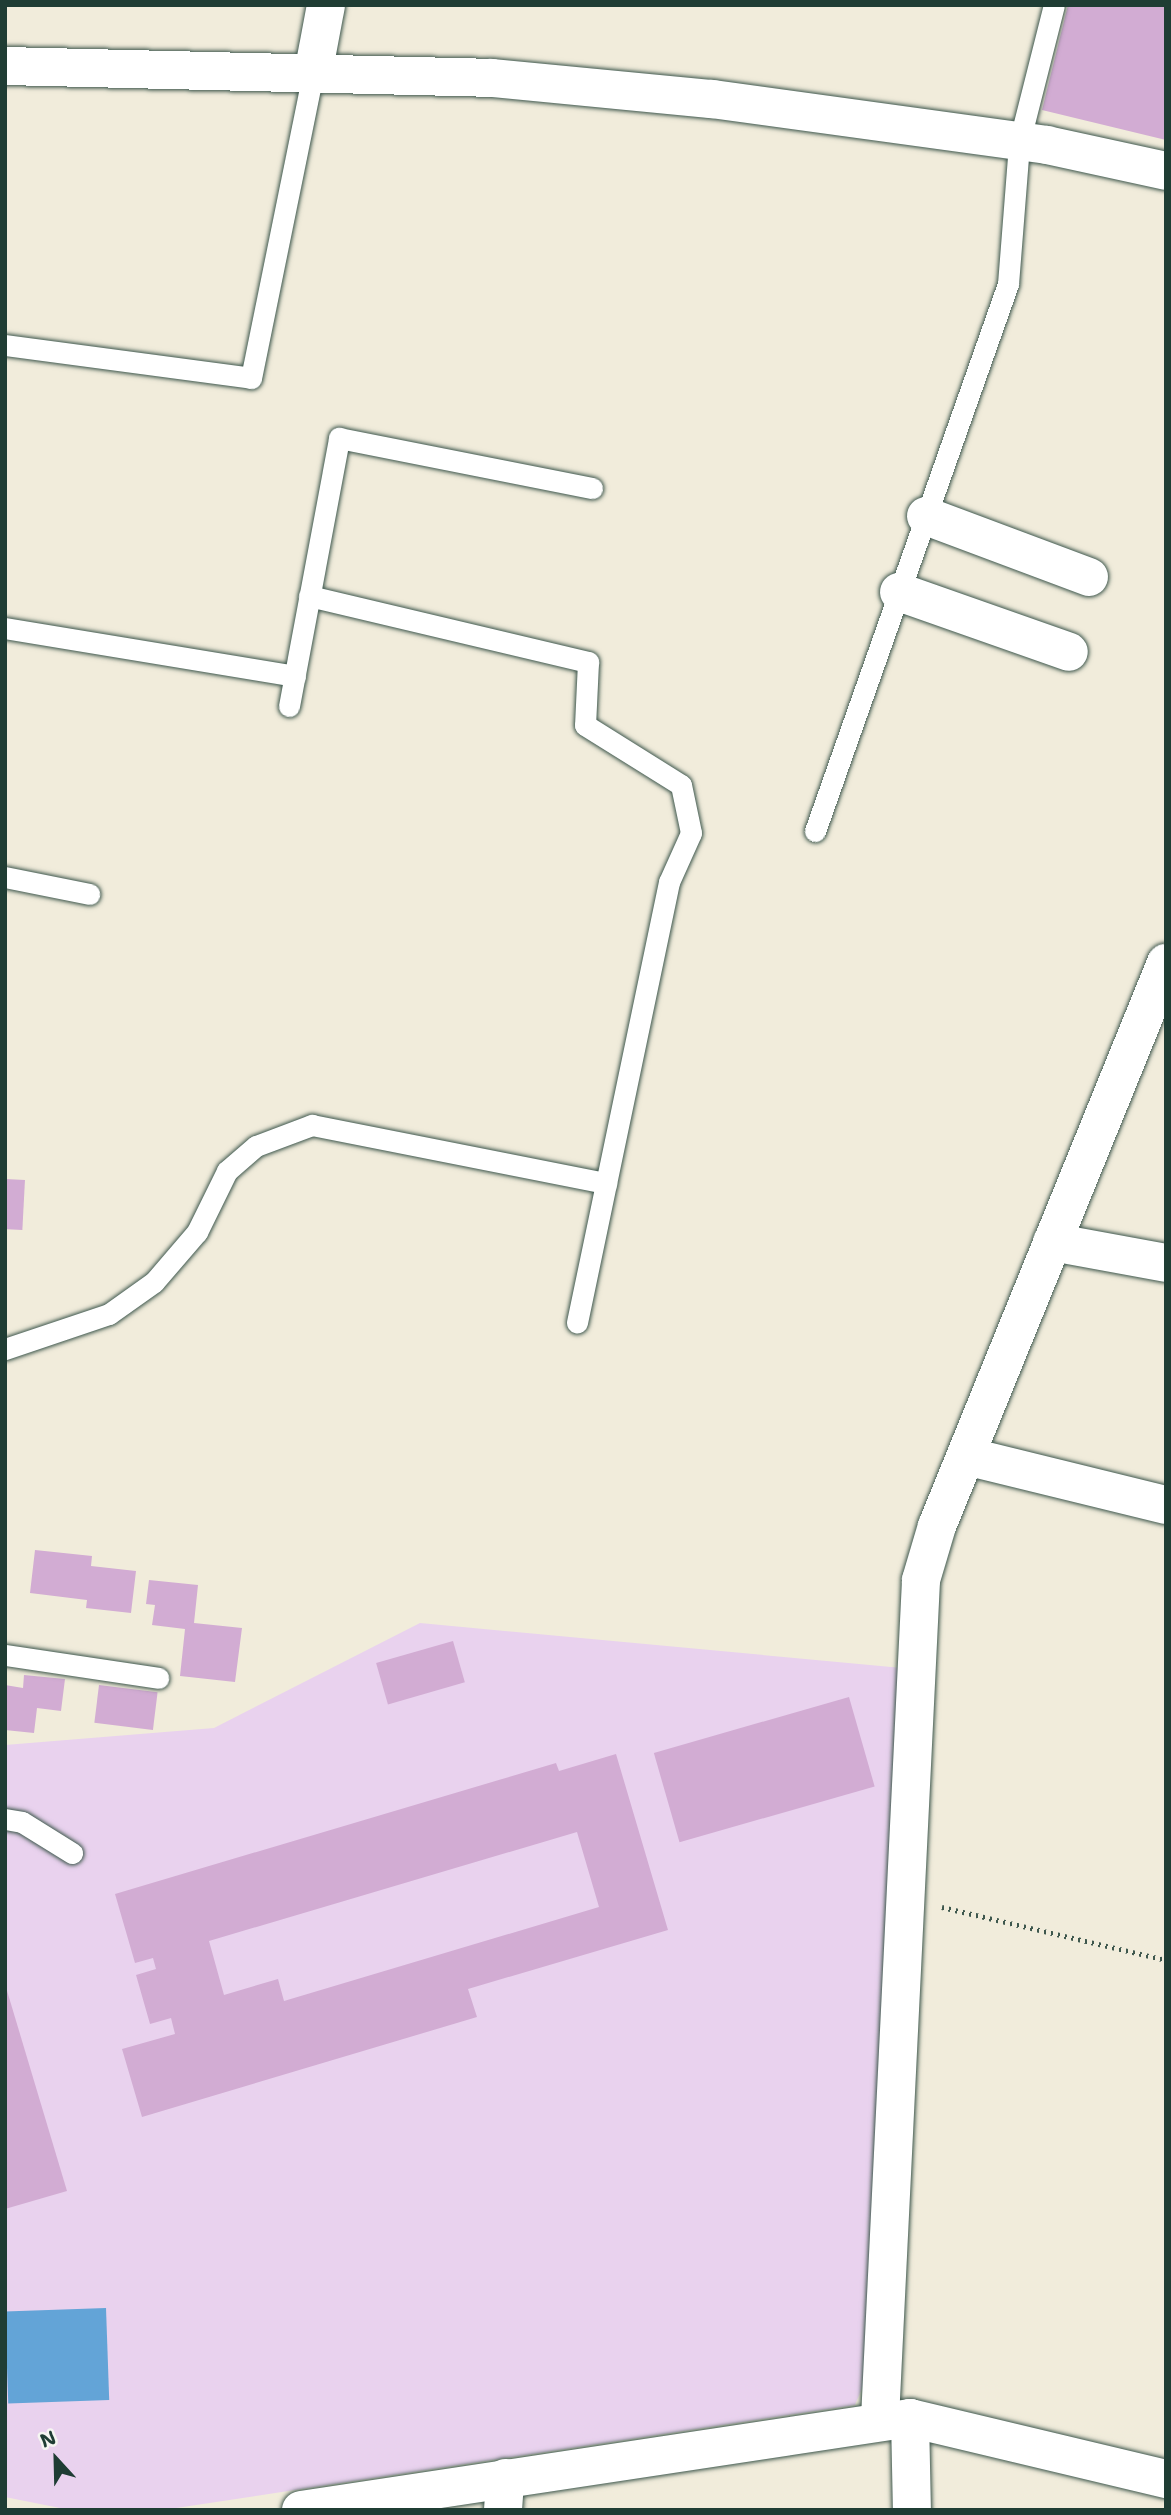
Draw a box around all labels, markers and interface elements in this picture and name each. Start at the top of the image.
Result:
north arrow [21,2424,91,2494]
text: N [36,2425,60,2453]

